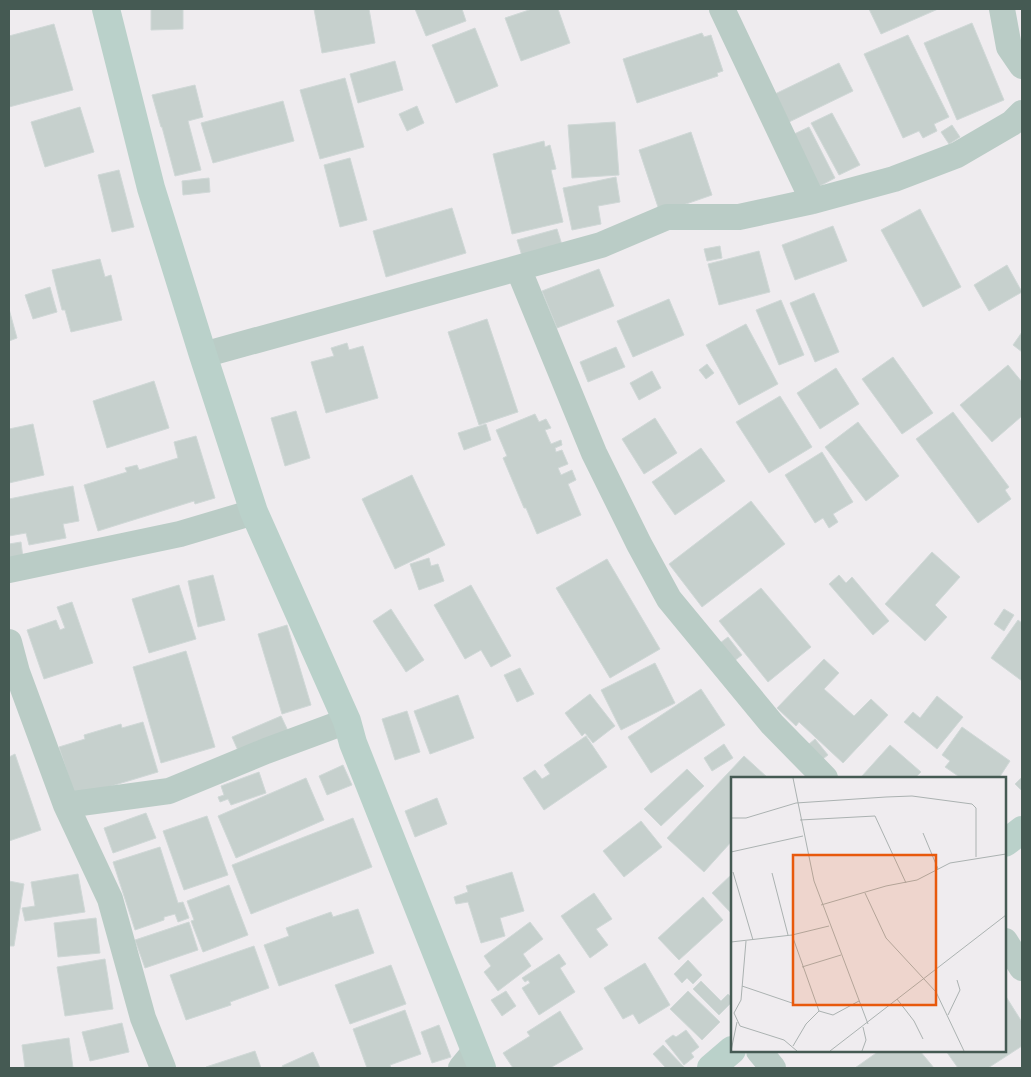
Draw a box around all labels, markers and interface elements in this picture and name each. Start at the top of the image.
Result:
inset map [731,777,1006,1052]

